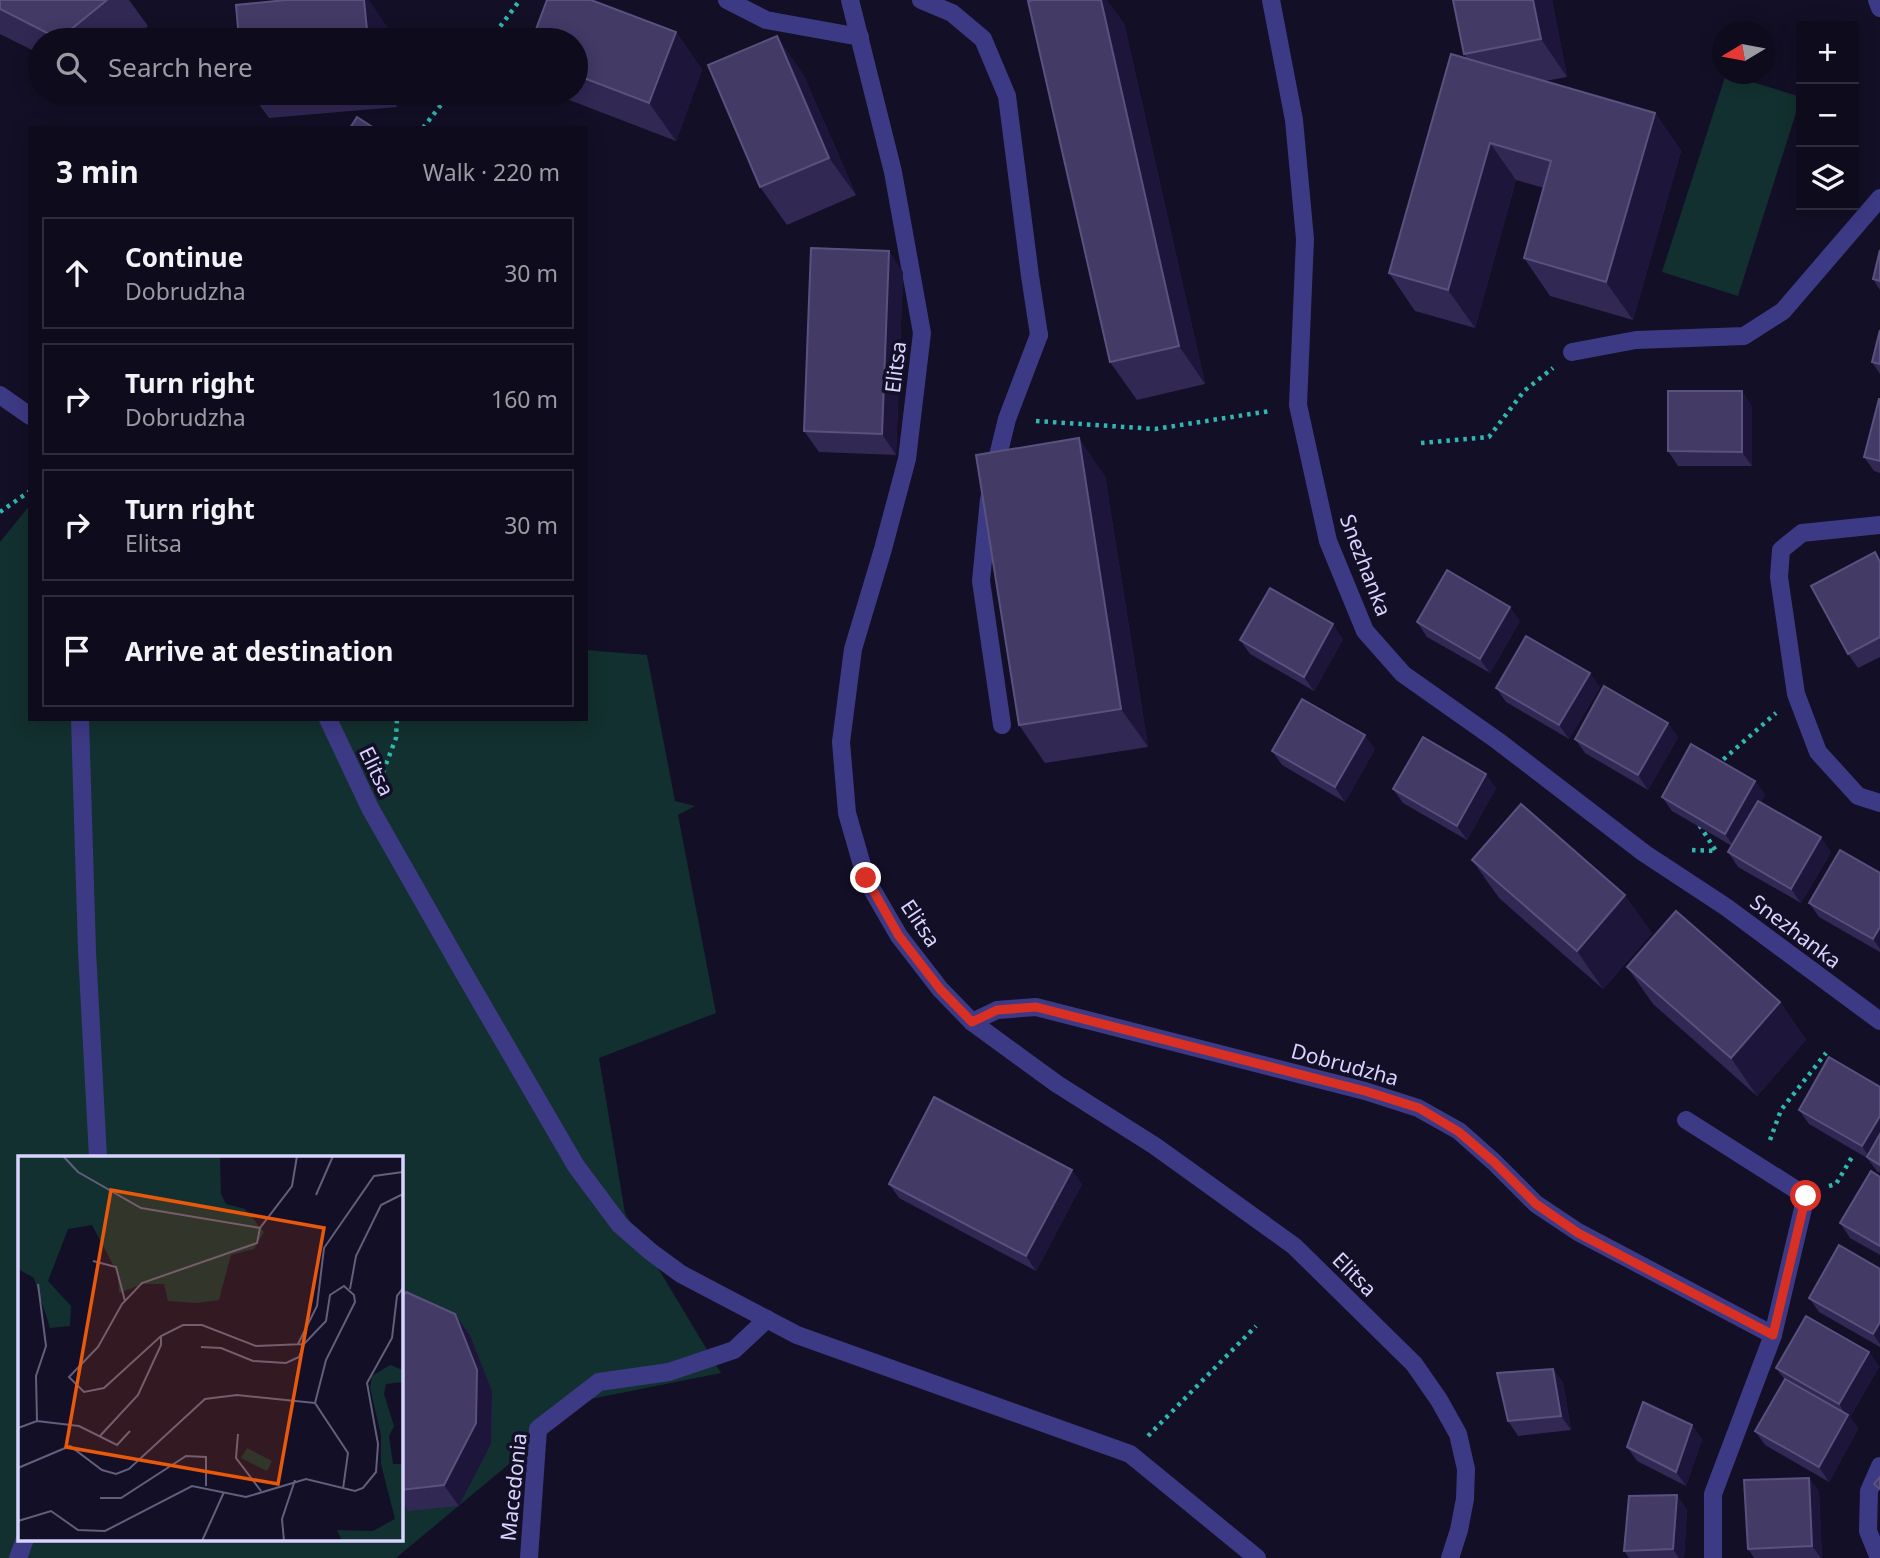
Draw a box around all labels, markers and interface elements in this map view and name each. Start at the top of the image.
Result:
north arrow [1712,21,1775,84]
map controls [1796,21,1859,210]
button: + [1796,21,1859,84]
search box [28,28,588,105]
icon: search [52,48,90,86]
text: Search here [108,49,253,85]
button: − [1796,84,1859,147]
button: layers [1796,147,1859,210]
text: 3 min [56,151,139,192]
text: Walk · 220 m [423,156,560,188]
text: Continue [125,239,243,275]
icon: ahead [58,254,96,292]
text: 30 m [504,257,558,289]
text: Dobrudzha [125,275,246,307]
street label: Elitsa [878,340,912,394]
text: Turn right [125,365,255,401]
icon: right [58,380,96,418]
text: 160 m [491,383,558,415]
text: Dobrudzha [125,401,246,433]
text: Turn right [125,491,255,527]
icon: right [58,506,96,544]
text: 30 m [504,509,558,541]
street label: Snezhanka [1334,510,1398,620]
text: Elitsa [125,527,182,559]
icon: arrive [58,632,96,670]
text: Arrive at destination [125,633,394,669]
street label: Elitsa [353,742,401,800]
route end [850,862,881,893]
street label: Snezhanka [1745,888,1847,974]
street label: Elitsa [895,894,947,952]
street label: Dobrudzha [1288,1036,1402,1092]
inset map [18,1156,402,1540]
route start [1790,1180,1821,1211]
street label: Elitsa [1327,1246,1383,1302]
street label: Macedonia [493,1432,533,1542]

